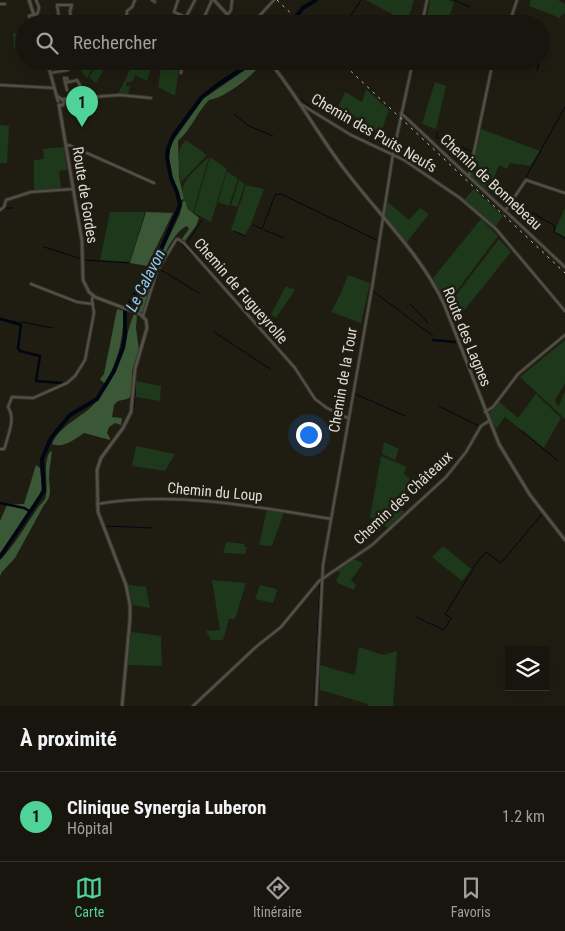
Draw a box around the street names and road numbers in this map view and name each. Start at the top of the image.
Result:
street label: Chemin des Puits Neufs [308,90,440,176]
street label: Chemin de Bonnebeau [436,130,546,234]
street label: Route de Gordes [68,145,102,245]
street label: Chemin de Fugueyrolle [190,234,292,348]
street label: Route des Lagnes [439,285,495,389]
street label: Chemin de la Tour [325,326,361,434]
street label: Chemin des Châteaux [350,447,456,548]
street label: Chemin du Loup [167,479,263,505]

